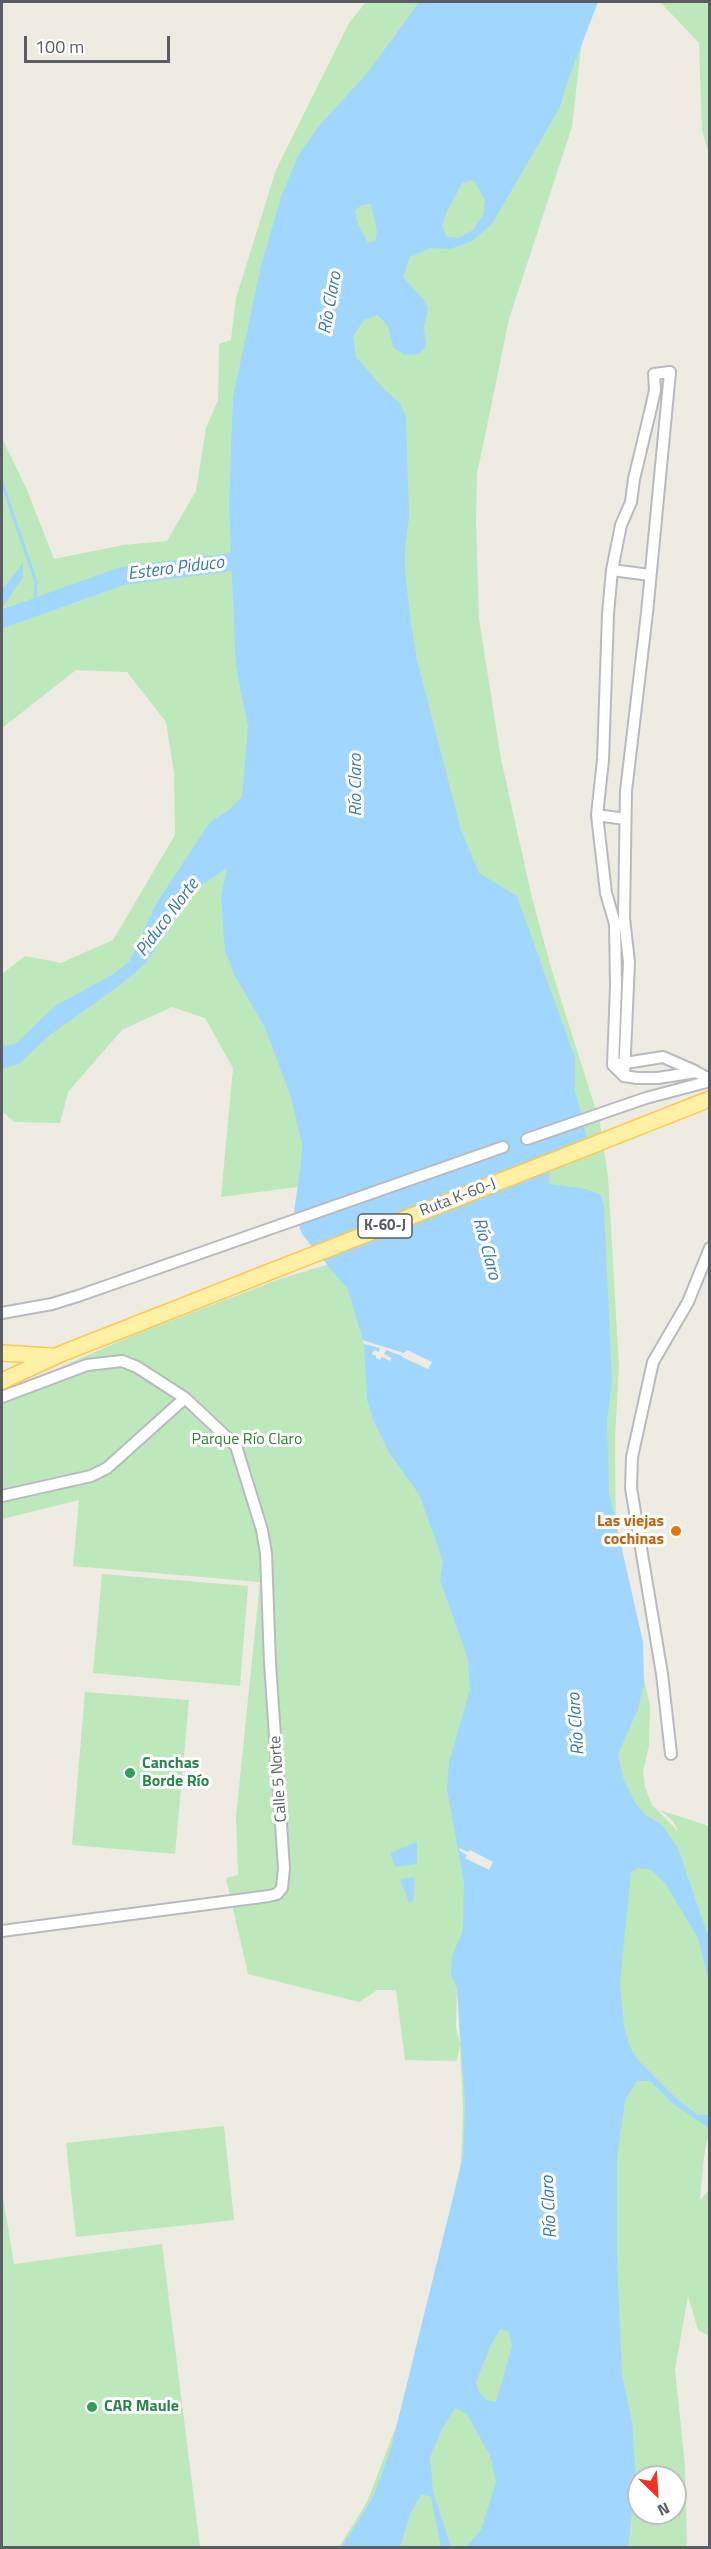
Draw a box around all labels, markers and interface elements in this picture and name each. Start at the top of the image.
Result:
scale bar [27,24,172,62]
text: 100 m [35,33,84,60]
water label: Río Claro [315,270,347,336]
water label: Estero Piduco [127,552,225,586]
water label: Río Claro [346,754,368,816]
water label: Piduco Norte [132,875,204,961]
street label: Ruta K-60-J [417,1175,499,1221]
road number: K-60-J [358,1214,412,1238]
water label: Río Claro [467,1216,505,1282]
park label: Parque Río Claro [192,1430,302,1450]
place label: Las viejas cochinas [597,1512,664,1550]
marker: Las viejas cochinas [669,1524,683,1538]
water label: Río Claro [564,1692,590,1756]
street label: Calle 5 Norte [266,1735,292,1823]
place label: Canchas Borde Río [142,1754,209,1792]
marker: Canchas Borde Río [123,1766,137,1780]
water label: Río Claro [538,2175,562,2239]
place label: CAR Maule [104,2397,179,2417]
marker: CAR Maule [85,2400,99,2414]
north arrow [627,2465,687,2525]
text: N [654,2496,674,2523]

